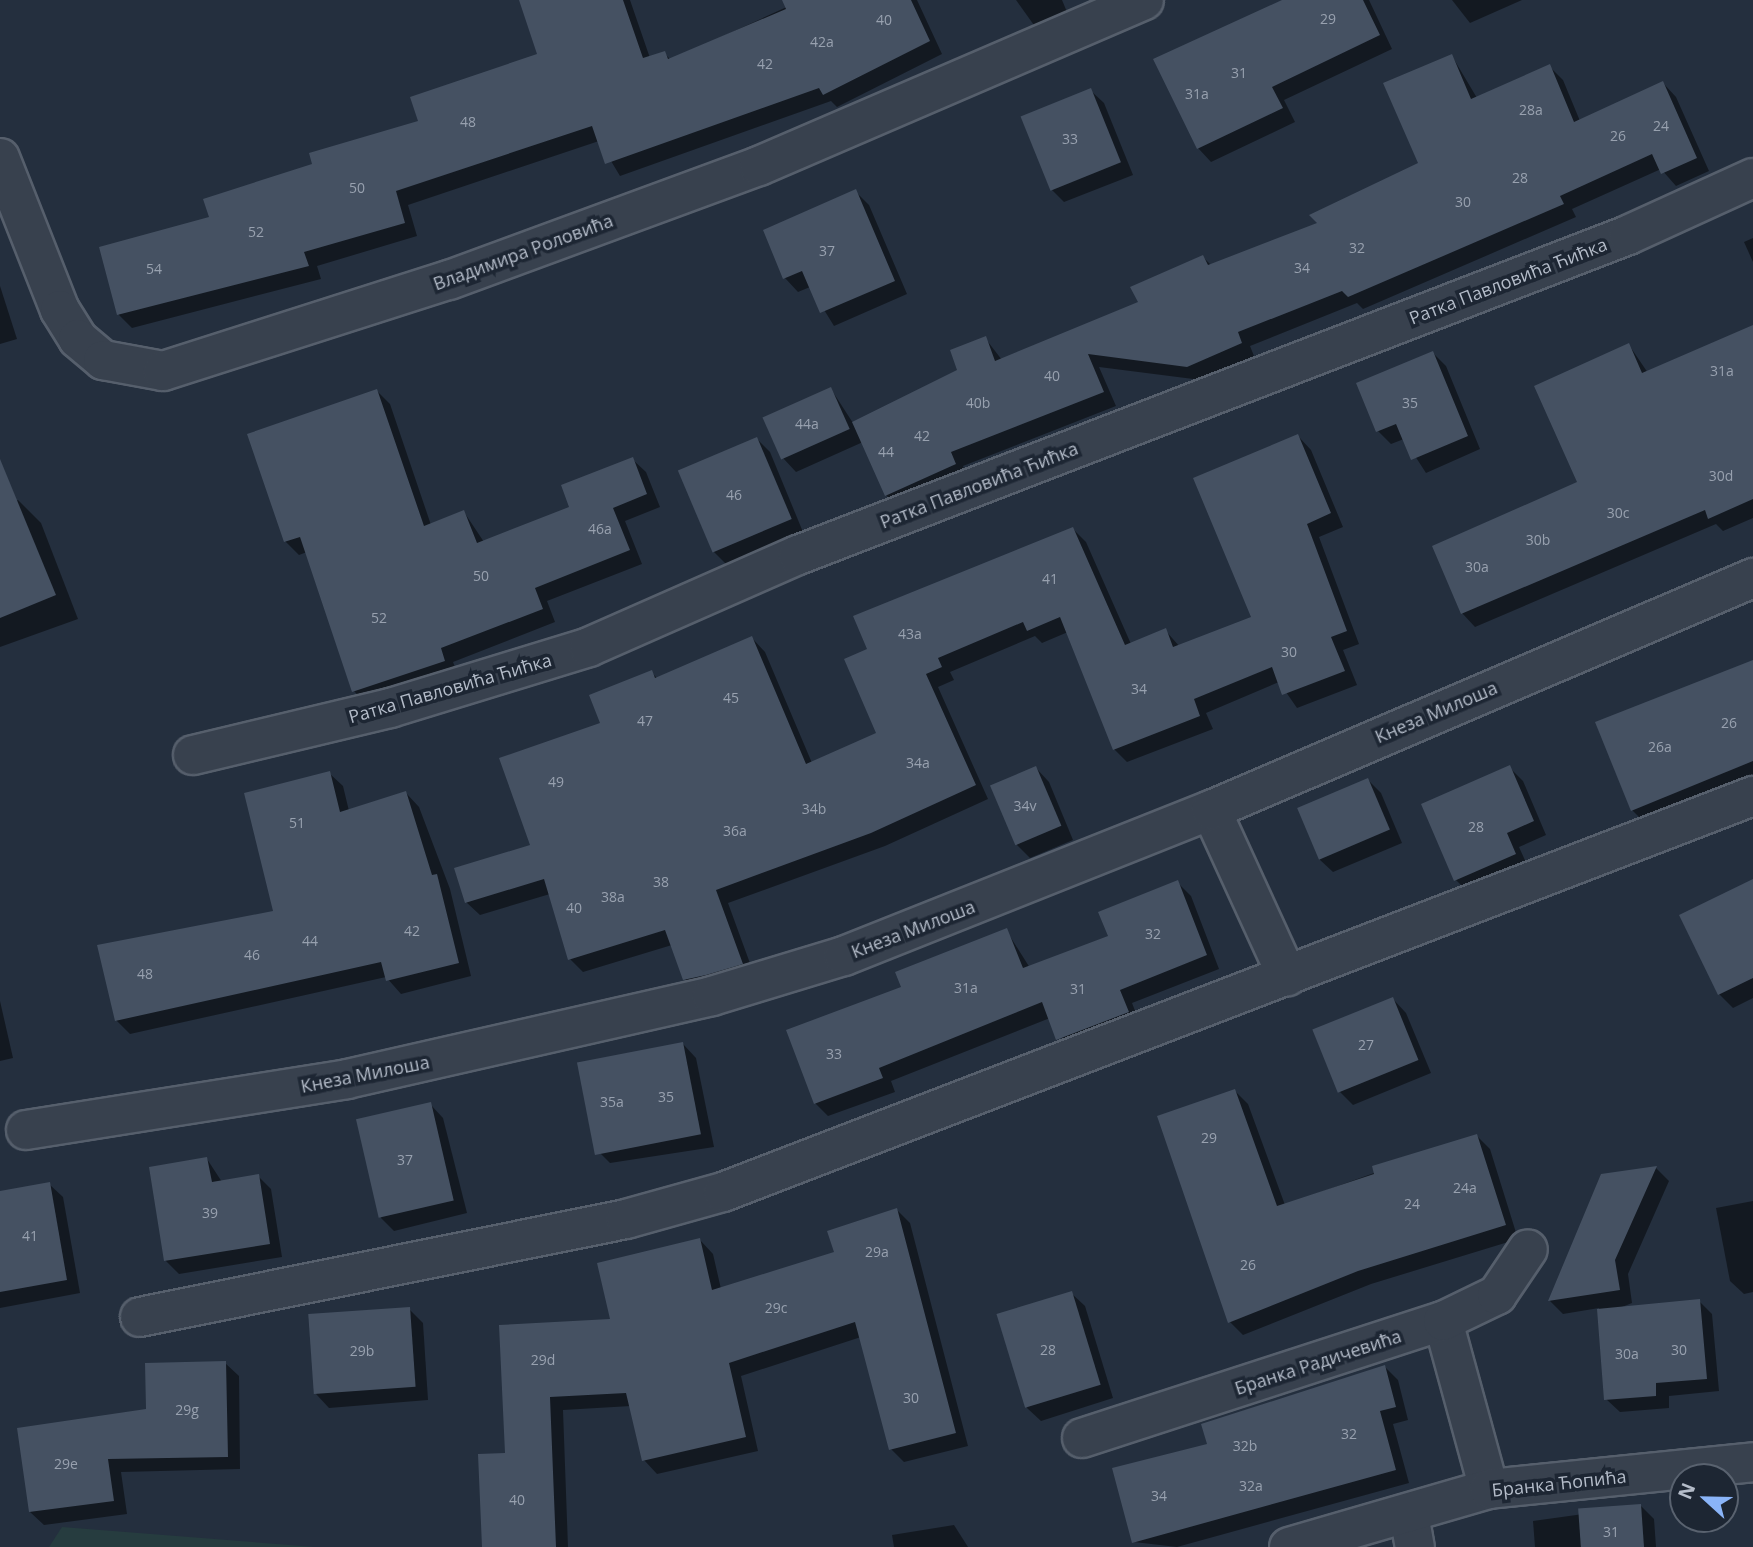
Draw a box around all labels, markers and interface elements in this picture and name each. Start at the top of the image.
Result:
house number: 29 [1320,11,1336,27]
house number: 40 [876,12,892,28]
house number: 42a [810,34,834,50]
house number: 42 [757,56,773,72]
house number: 31 [1231,65,1247,81]
house number: 31a [1185,86,1209,102]
house number: 28a [1519,102,1543,118]
house number: 48 [460,114,476,130]
house number: 24 [1653,118,1669,134]
house number: 26 [1610,128,1626,144]
house number: 33 [1062,131,1078,147]
house number: 28 [1512,170,1528,186]
house number: 50 [349,180,365,196]
house number: 30 [1455,194,1471,210]
street label: Владимира Роловића [430,209,616,295]
house number: 52 [248,224,264,240]
street label: Ратка Павловића Ћићка [1406,233,1610,329]
house number: 32 [1349,240,1365,256]
house number: 37 [819,243,835,259]
house number: 34 [1294,260,1310,276]
house number: 54 [146,261,162,277]
house number: 31a [1710,363,1734,379]
house number: 40 [1044,368,1060,384]
house number: 40b [966,395,990,411]
house number: 35 [1402,395,1418,411]
house number: 44a [795,416,819,432]
house number: 42 [914,428,930,444]
street label: Ратка Павловића Ћићка [877,437,1081,533]
house number: 44 [878,444,894,460]
house number: 30d [1709,468,1733,484]
house number: 46 [726,487,742,503]
house number: 30c [1607,505,1629,521]
house number: 46a [588,521,612,537]
house number: 30b [1526,532,1550,548]
house number: 30a [1465,559,1489,575]
house number: 50 [473,568,489,584]
house number: 41 [1042,571,1058,587]
house number: 52 [371,610,387,626]
house number: 43a [898,626,922,642]
house number: 30 [1281,644,1297,660]
street label: Ратка Павловића Ћићка [346,649,554,727]
street label: Кнеза Милоша [1372,677,1500,747]
house number: 34 [1131,681,1147,697]
house number: 45 [723,690,739,706]
house number: 47 [637,713,653,729]
house number: 26 [1721,715,1737,731]
house number: 26a [1648,739,1672,755]
house number: 34a [906,755,930,771]
house number: 49 [548,774,564,790]
house number: 34v [1013,798,1037,814]
house number: 34b [802,801,826,817]
house number: 51 [289,815,305,831]
house number: 28 [1468,819,1484,835]
house number: 36a [723,823,747,839]
house number: 38 [653,874,669,890]
house number: 38a [601,889,625,905]
street label: Кнеза Милоша [848,896,978,962]
house number: 40 [566,900,582,916]
house number: 42 [404,923,420,939]
house number: 32 [1145,926,1161,942]
house number: 44 [302,933,318,949]
house number: 46 [244,947,260,963]
house number: 48 [137,966,153,982]
house number: 31a [954,980,978,996]
house number: 31 [1070,981,1086,997]
house number: 27 [1358,1037,1374,1053]
house number: 33 [826,1046,842,1062]
street label: Кнеза Милоша [299,1051,431,1097]
house number: 35 [658,1089,674,1105]
house number: 35a [600,1094,624,1110]
house number: 29 [1201,1130,1217,1146]
house number: 37 [397,1152,413,1168]
house number: 24a [1453,1180,1477,1196]
house number: 24 [1404,1196,1420,1212]
house number: 39 [202,1205,218,1221]
house number: 41 [22,1228,38,1244]
house number: 29a [865,1244,889,1260]
house number: 26 [1240,1257,1256,1273]
house number: 29c [765,1300,787,1316]
street label: Бранка Радичевића [1232,1325,1404,1399]
house number: 28 [1040,1342,1056,1358]
house number: 30 [1671,1342,1687,1358]
house number: 29b [350,1343,374,1359]
house number: 30a [1615,1346,1639,1362]
house number: 29d [531,1352,555,1368]
house number: 30 [903,1390,919,1406]
house number: 29g [175,1402,199,1418]
house number: 32 [1341,1426,1357,1442]
house number: 32b [1233,1438,1257,1454]
house number: 29e [54,1456,78,1472]
north arrow [1669,1463,1739,1533]
street label: Бранка Ћопића [1491,1465,1627,1501]
house number: 32a [1239,1478,1263,1494]
text: N [1671,1479,1701,1503]
house number: 34 [1151,1488,1167,1504]
house number: 40 [509,1492,525,1508]
house number: 31 [1603,1524,1619,1540]

